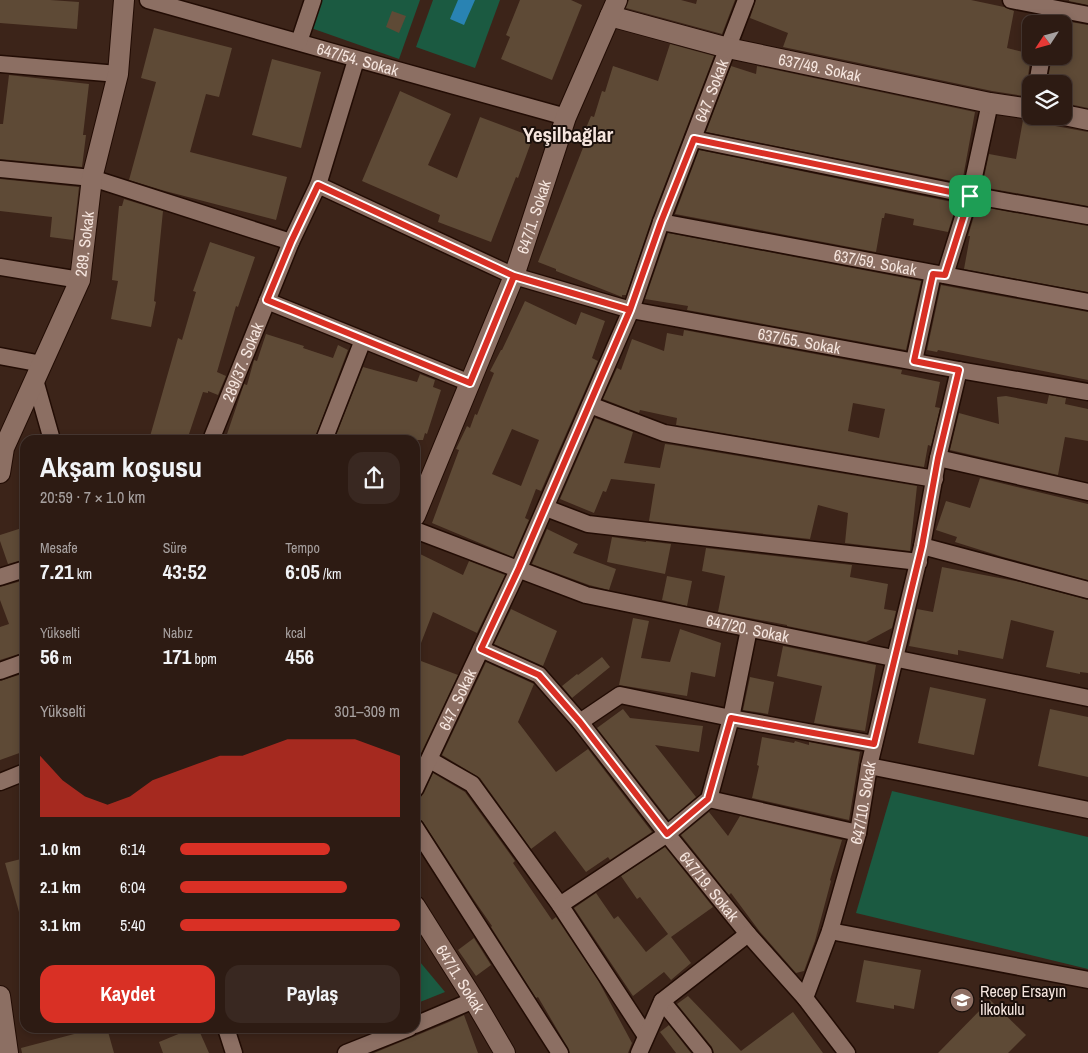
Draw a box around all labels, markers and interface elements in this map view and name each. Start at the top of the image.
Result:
north arrow [1022,15,1072,65]
map controls [1022,15,1072,125]
street label: 647/54. Sokak [314,37,402,81]
street label: 637/49. Sokak [776,48,864,87]
street label: 647. Sokak [689,56,733,125]
button: layers [1022,75,1072,125]
district label: Yeşilbağlar [523,120,614,149]
pin [949,175,991,217]
street label: 647/1. Sokak [511,176,556,257]
icon: arrive [956,182,984,210]
street label: 289. Sokak [69,210,99,278]
street label: 637/59. Sokak [832,244,919,281]
street label: 289/37. Sokak [217,319,269,405]
street label: 637/55. Sokak [756,322,843,359]
text: Akşam koşusu [40,448,202,486]
button: share [348,452,400,504]
text: 20:59 · 7 × 1.0 km [40,486,145,508]
text: Mesafe [40,539,78,557]
text: Süre [163,539,187,557]
text: Tempo [285,539,320,557]
text: 7.21 [40,557,74,586]
text: 43:52 [163,557,207,586]
text: 6:05 [285,557,320,586]
text: km [74,565,92,583]
text: /km [320,565,341,583]
street label: 647/20. Sokak [704,609,791,647]
text: Yükselti [40,624,80,642]
text: Nabız [163,624,193,642]
text: kcal [285,624,306,642]
text: 56 [40,642,59,671]
text: 171 [163,642,191,671]
text: 456 [285,642,314,671]
text: m [59,650,72,668]
text: bpm [191,650,217,668]
street label: 647. Sokak [433,665,481,734]
text: Yükselti [40,700,86,722]
text: 301–309 m [334,700,400,722]
street label: 647/10. Sokak [844,758,881,847]
text: 1.0 km [40,838,81,860]
text: 6:14 [120,838,146,860]
street label: 647/19. Sokak [674,847,745,926]
text: 2.1 km [40,876,81,898]
text: 6:04 [120,876,146,898]
text: 3.1 km [40,914,81,936]
text: 5:40 [120,914,146,936]
street label: 647/1. Sokak [431,941,490,1017]
button: Kaydet [40,965,215,1023]
button: Paylaş [225,965,400,1023]
place label: Recep Ersayın İlkokulu [980,980,1066,1020]
school or university icon: Recep Ersayın İlkokulu [949,987,975,1013]

